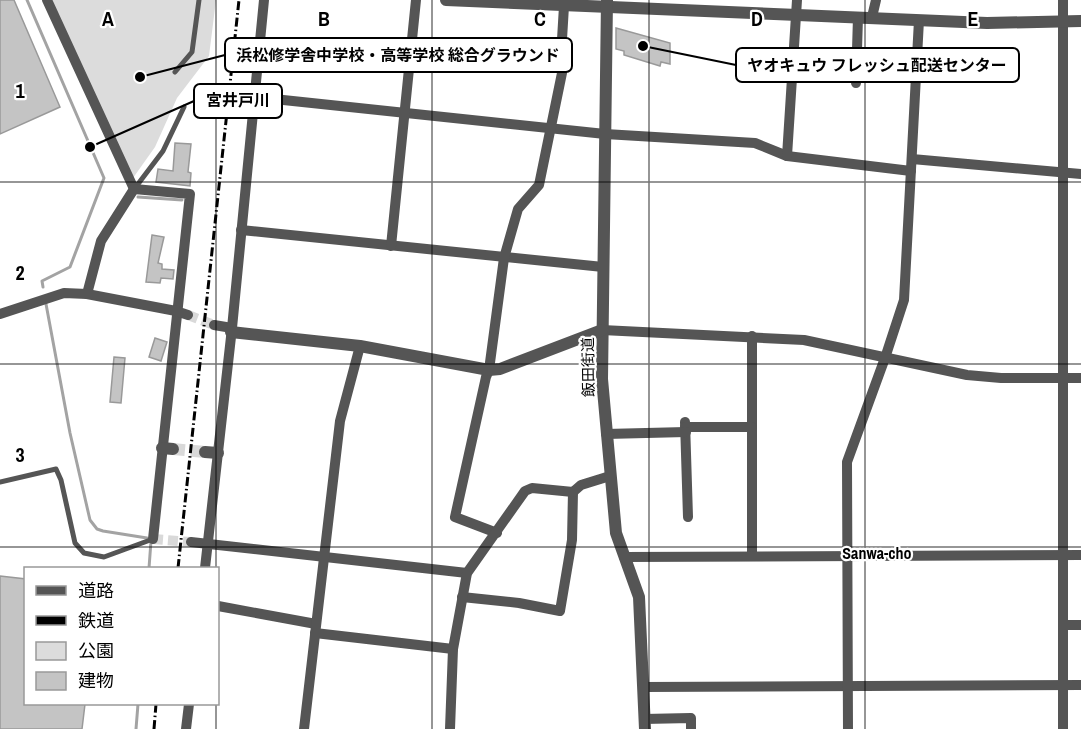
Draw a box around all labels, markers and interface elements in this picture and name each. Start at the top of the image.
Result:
text: A [102,5,114,32]
text: B [318,5,330,32]
text: C [534,5,546,32]
text: D [751,5,763,32]
text: E [968,5,979,32]
callout: 浜松修学舎中学校・高等学校 総合グラウンド [225,38,572,72]
text: 浜松修学舎中学校・高等学校 総合グラウンド [236,44,560,66]
callout: ヤオキュウ フレッシュ配送センター [736,48,1019,82]
text: ヤオキュウ フレッシュ配送センター [747,54,1007,76]
text: 1 [15,77,25,104]
callout: 宮井戸川 [194,84,282,118]
text: 宮井戸川 [206,89,270,111]
text: 2 [15,259,25,286]
street label: 飯田街道 [577,337,599,397]
text: 3 [15,441,25,468]
district label: Sanwa-cho [842,542,912,564]
legend [24,567,219,705]
text: 道路 [78,578,114,603]
text: 鉄道 [78,608,114,633]
text: 公園 [78,638,114,663]
text: 建物 [78,668,114,693]

